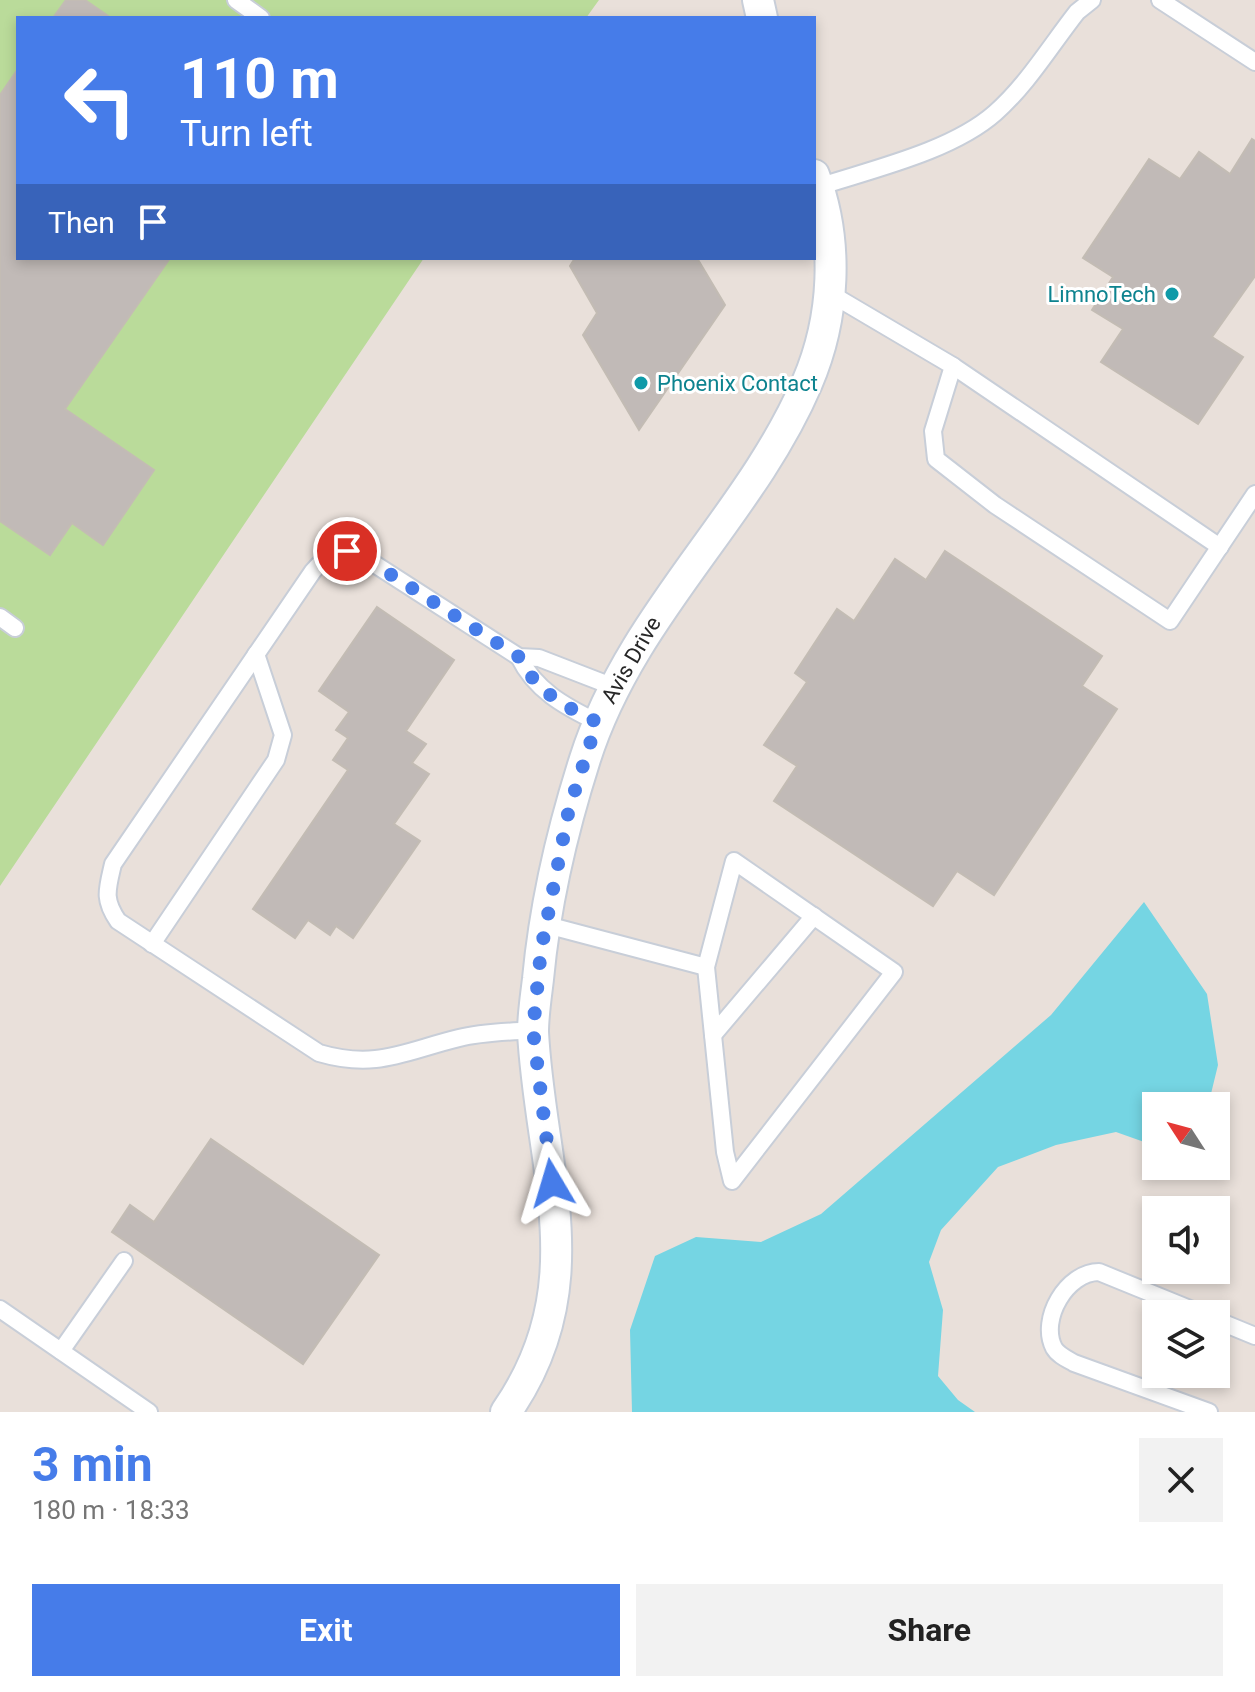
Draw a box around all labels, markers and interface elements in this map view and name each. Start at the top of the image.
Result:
text: 110 m [180,46,339,112]
icon: left [48,48,152,152]
text: Turn left [180,113,313,155]
icon: arrive [131,200,175,244]
text: Then [48,205,115,240]
place label: LimnoTech [1047,282,1156,307]
marker: LimnoTech [1163,285,1181,303]
place label: Phoenix Contact [657,371,818,396]
marker: Phoenix Contact [632,374,650,392]
pin [313,517,381,585]
icon: arrive [325,529,369,573]
street label: Avis Drive [596,612,666,708]
north arrow [1142,1092,1230,1180]
map controls [1142,1092,1230,1388]
position arrow [510,1141,594,1225]
button: sound [1142,1196,1230,1284]
button: layers [1142,1300,1230,1388]
text: 3 min [32,1436,153,1493]
button: close [1139,1438,1223,1522]
text: 180 m · 18:33 [32,1495,190,1525]
button: Exit [32,1584,620,1676]
button: Share [636,1584,1223,1676]

